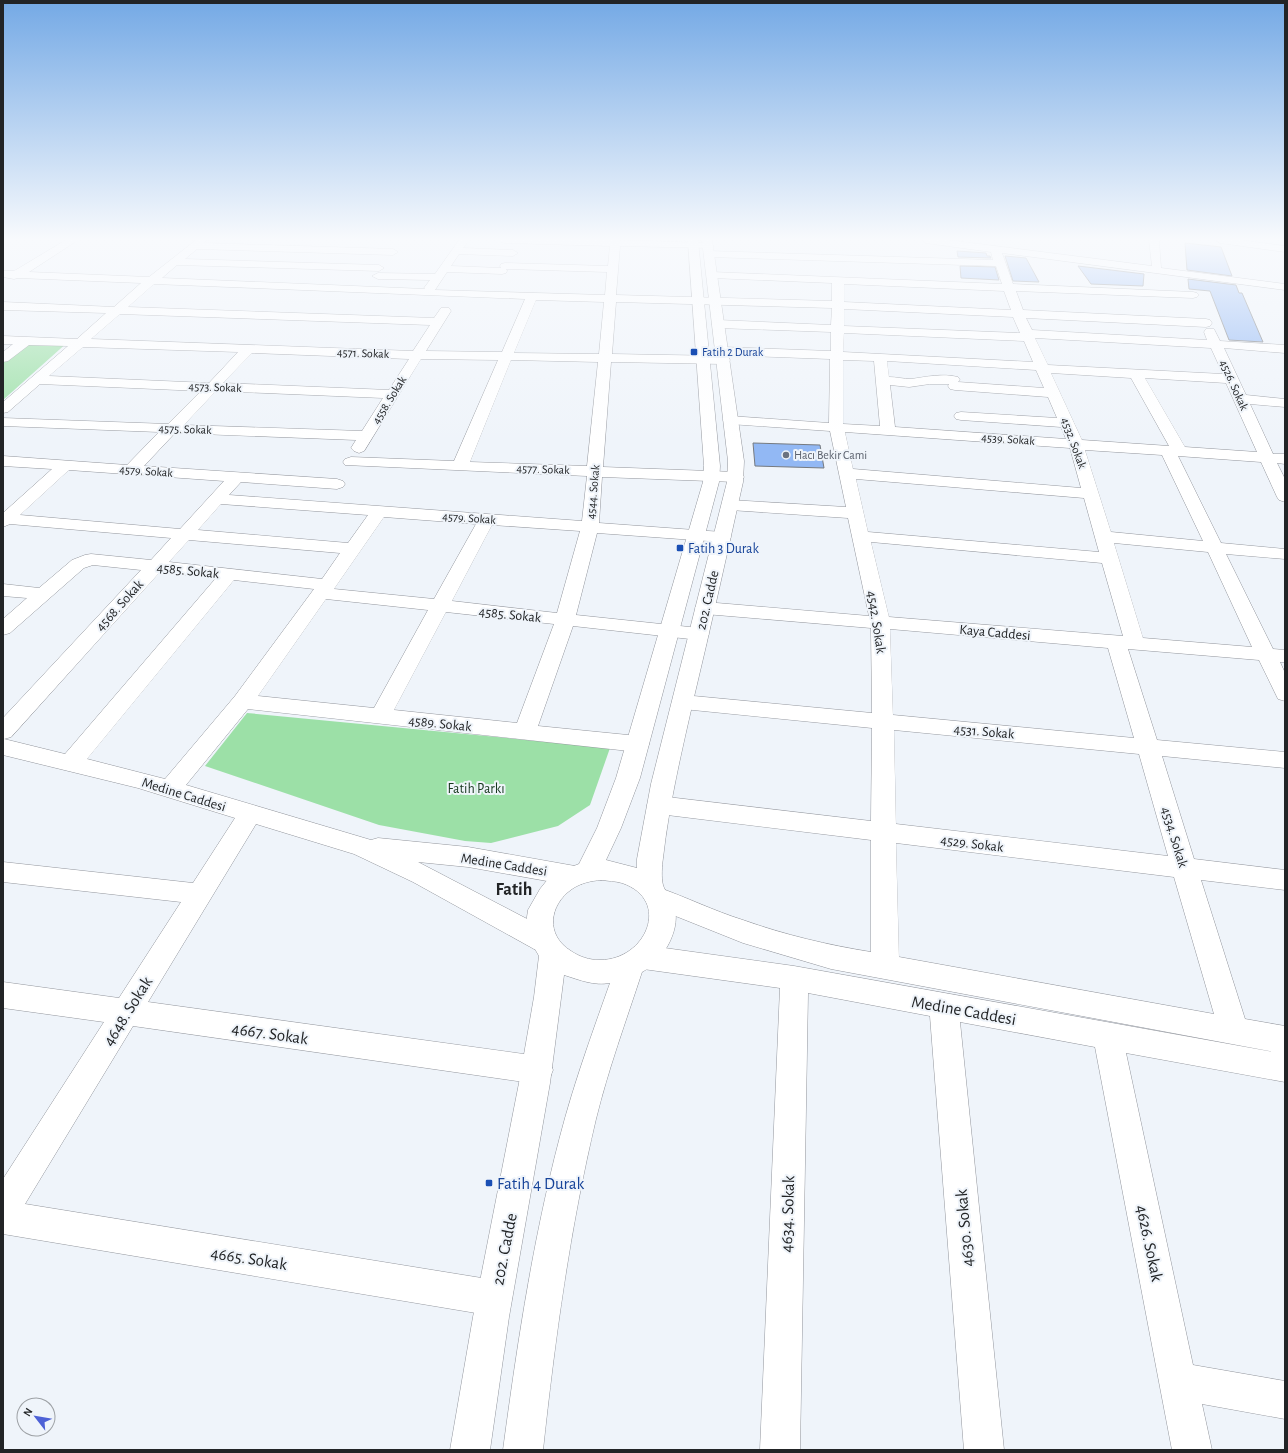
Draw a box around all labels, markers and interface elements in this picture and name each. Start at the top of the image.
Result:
street label: 4571. Sokak [337,346,390,360]
place label: Fatih 2 Durak [702,346,764,358]
marker: Fatih 2 Durak [689,347,699,357]
street label: 4526. Sokak [1217,358,1251,413]
street label: 4558. Sokak [370,374,409,426]
street label: 4573. Sokak [188,380,242,394]
street label: 4532. Sokak [1059,416,1089,471]
street label: 4575. Sokak [158,422,212,436]
street label: 4539. Sokak [981,431,1036,447]
place label: Hacı Bekir Cami [794,449,867,461]
marker: Hacı Bekir Cami [781,450,791,460]
street label: 4577. Sokak [516,462,570,476]
street label: 4579. Sokak [119,463,174,479]
street label: 4544. Sokak [585,464,601,520]
street label: 4579. Sokak [442,510,497,526]
place label: Fatih 3 Durak [688,542,760,556]
marker: Fatih 3 Durak [675,543,685,553]
street label: 4585. Sokak [156,561,220,581]
street label: 202. Cadde [694,569,722,631]
street label: 4568. Sokak [93,577,147,634]
street label: 4542. Sokak [864,590,888,655]
street label: 4585. Sokak [478,605,542,625]
street label: Kaya Caddesi [959,623,1031,643]
street label: 4589. Sokak [408,714,473,734]
street label: 4531. Sokak [953,722,1015,742]
street label: Medine Caddesi [140,776,227,814]
park label: Fatih Parkı [447,782,505,796]
street label: 4534. Sokak [1158,805,1190,870]
street label: 4529. Sokak [940,833,1005,855]
street label: Medine Caddesi [460,851,548,879]
district label: Fatih [496,881,532,899]
street label: 4648. Sokak [100,973,155,1049]
street label: Medine Caddesi [910,993,1017,1028]
street label: 4667. Sokak [231,1020,309,1047]
place label: Fatih 4 Durak [497,1175,585,1192]
street label: 4634. Sokak [778,1175,797,1253]
marker: Fatih 4 Durak [484,1178,494,1188]
street label: 4630. Sokak [953,1188,976,1268]
street label: 4626. Sokak [1133,1203,1166,1283]
street label: 202. Cadde [489,1211,520,1287]
street label: 4665. Sokak [210,1244,289,1273]
north arrow [16,1397,56,1437]
text: N [21,1406,35,1418]

